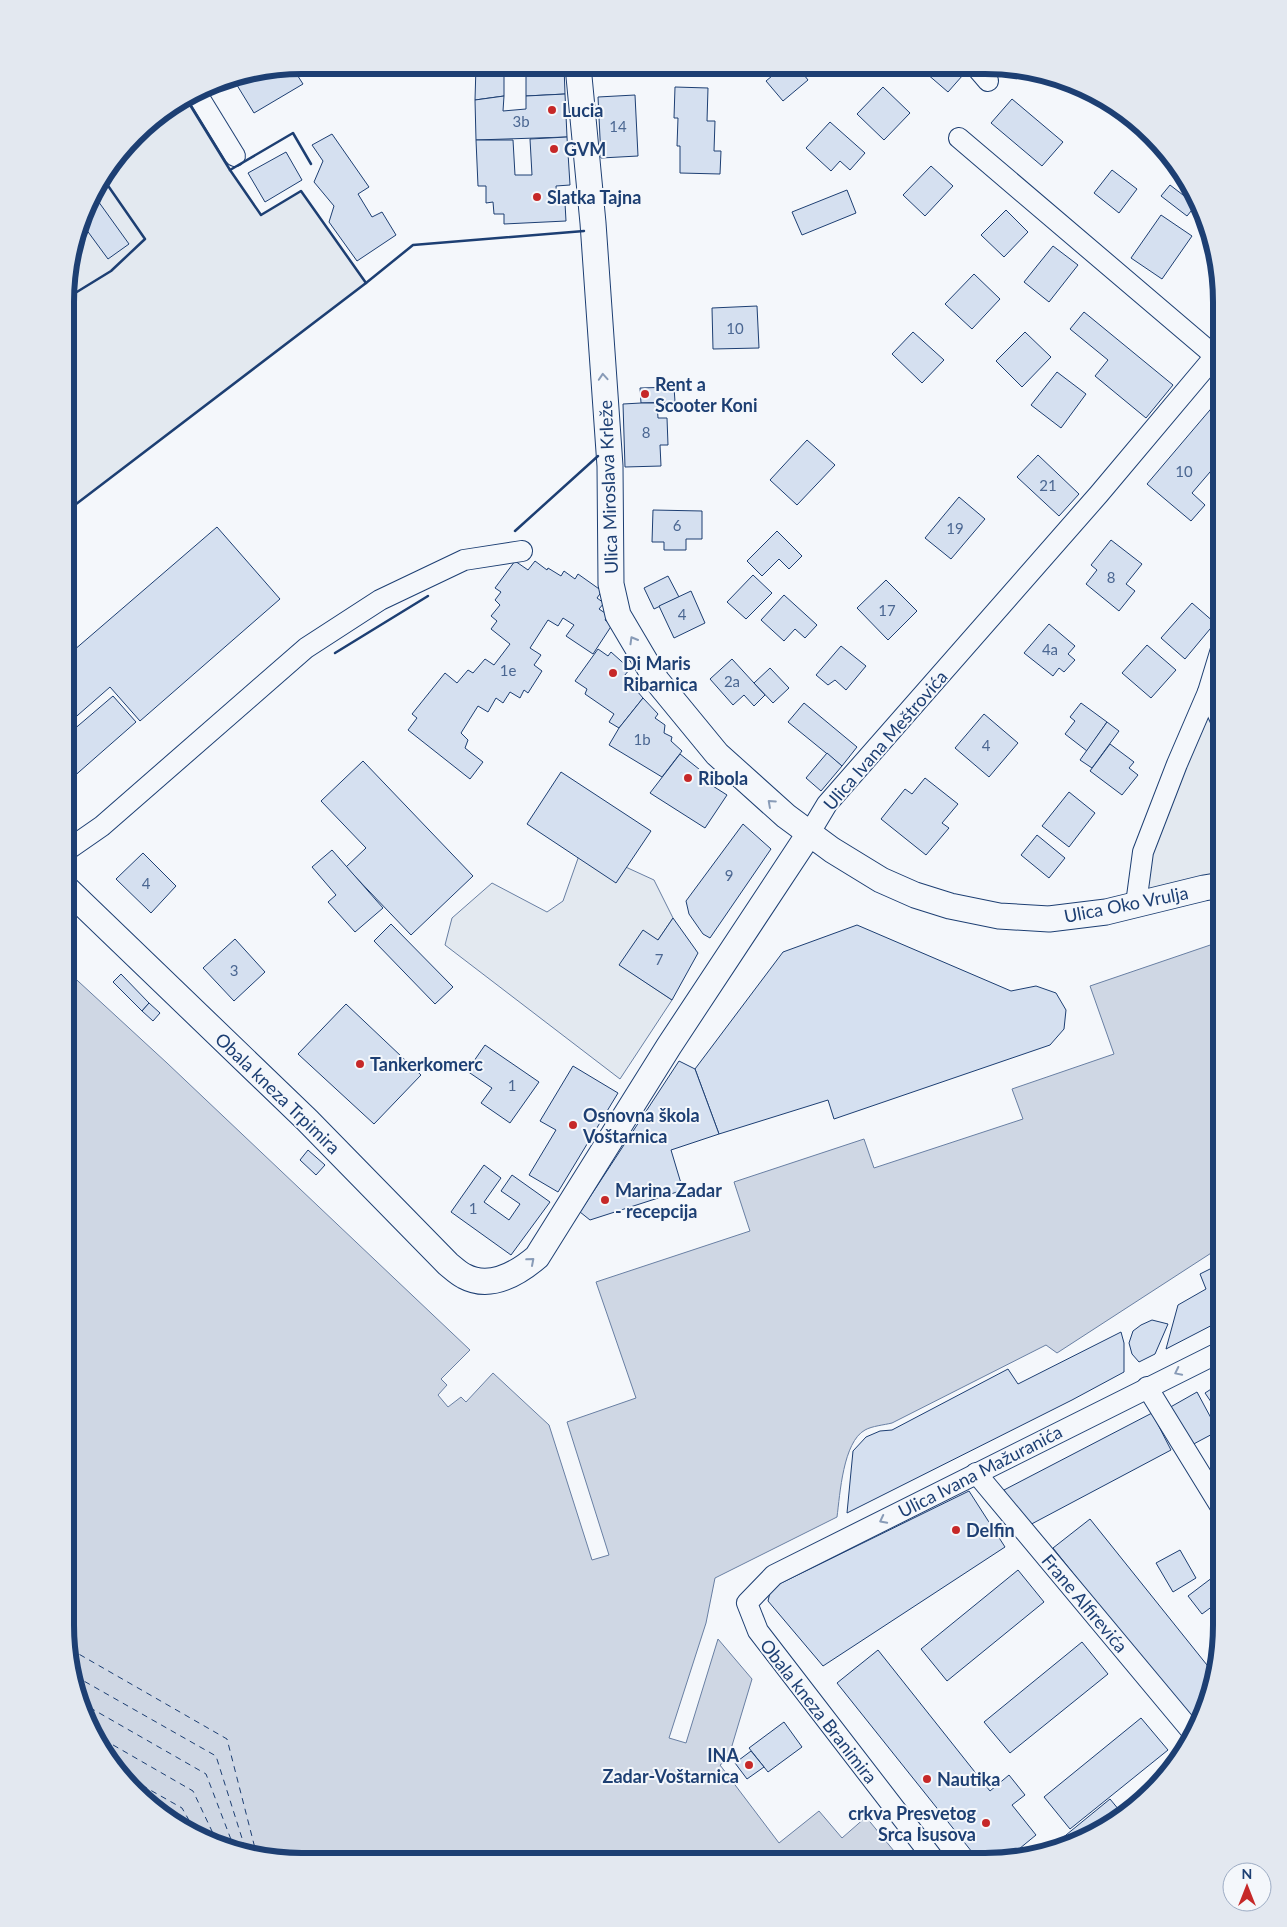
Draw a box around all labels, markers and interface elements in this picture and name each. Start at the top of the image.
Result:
place label: Lucia [562,99,604,121]
marker: Lucia [546,104,558,116]
house number: 3b [512,112,530,130]
house number: 14 [609,117,627,135]
place label: GVM [564,138,606,160]
marker: GVM [548,143,560,155]
place label: Slatka Tajna [547,186,641,208]
marker: Slatka Tajna [531,191,543,203]
house number: 10 [726,319,744,337]
one-way arrow [598,373,609,381]
place label: Rent a Scooter Koni [655,373,758,416]
marker: Rent a Scooter Koni [639,388,651,400]
street label: Ulica Miroslava Krleže [594,400,622,574]
house number: 8 [642,423,650,441]
house number: 10 [1175,462,1193,480]
house number: 21 [1039,476,1057,494]
house number: 6 [673,516,682,534]
house number: 19 [946,519,964,537]
house number: 8 [1107,568,1115,586]
house number: 17 [878,601,896,619]
house number: 4 [678,605,687,623]
one-way arrow [629,636,639,645]
house number: 4a [1042,640,1058,658]
place label: Di Maris Ribarnica [623,652,698,695]
house number: 1e [500,661,516,679]
street label: Ulica Ivana Meštrovića [818,666,952,814]
marker: Di Maris Ribarnica [607,667,619,679]
house number: 2a [724,672,740,690]
house number: 1b [633,730,651,748]
house number: 4 [982,736,991,754]
place label: Ribola [698,767,748,789]
marker: Ribola [682,772,694,784]
one-way arrow [767,800,776,809]
house number: 9 [725,866,733,884]
house number: 4 [142,874,151,892]
street label: Ulica Oko Vrulja [1062,881,1190,927]
house number: 7 [655,950,664,968]
house number: 3 [230,961,238,979]
street label: Obala kneza Trpimira [211,1028,345,1158]
place label: Tankerkomerc [370,1053,483,1075]
marker: Tankerkomerc [354,1058,366,1070]
house number: 1 [508,1076,516,1094]
place label: Osnovna škola Voštarnica [582,1104,700,1147]
marker: Osnovna škola Voštarnica [567,1119,579,1131]
place label: Marina Zadar - recepcija [615,1179,722,1222]
marker: Marina Zadar - recepcija [599,1194,611,1206]
house number: 1 [469,1199,477,1217]
one-way arrow [526,1258,535,1267]
one-way arrow [1174,1366,1183,1376]
street label: Ulica Ivana Mažuranića [894,1420,1066,1522]
one-way arrow [879,1514,888,1524]
place label: Delfin [966,1519,1015,1541]
marker: Delfin [950,1524,962,1536]
street label: Frane Alfirevića [1037,1549,1133,1657]
street label: Obala kneza Branimira [756,1634,882,1788]
place label: INA Zadar-Voštarnica [603,1744,739,1787]
marker: INA Zadar-Voštarnica [743,1759,755,1771]
place label: Nautika [937,1768,1000,1790]
marker: Nautika [921,1773,933,1785]
place label: crkva Presvetog Srca Isusova [848,1802,976,1845]
marker: crkva Presvetog Srca Isusova [980,1817,992,1829]
north arrow [1222,1862,1272,1912]
text: N [1242,1865,1252,1882]

